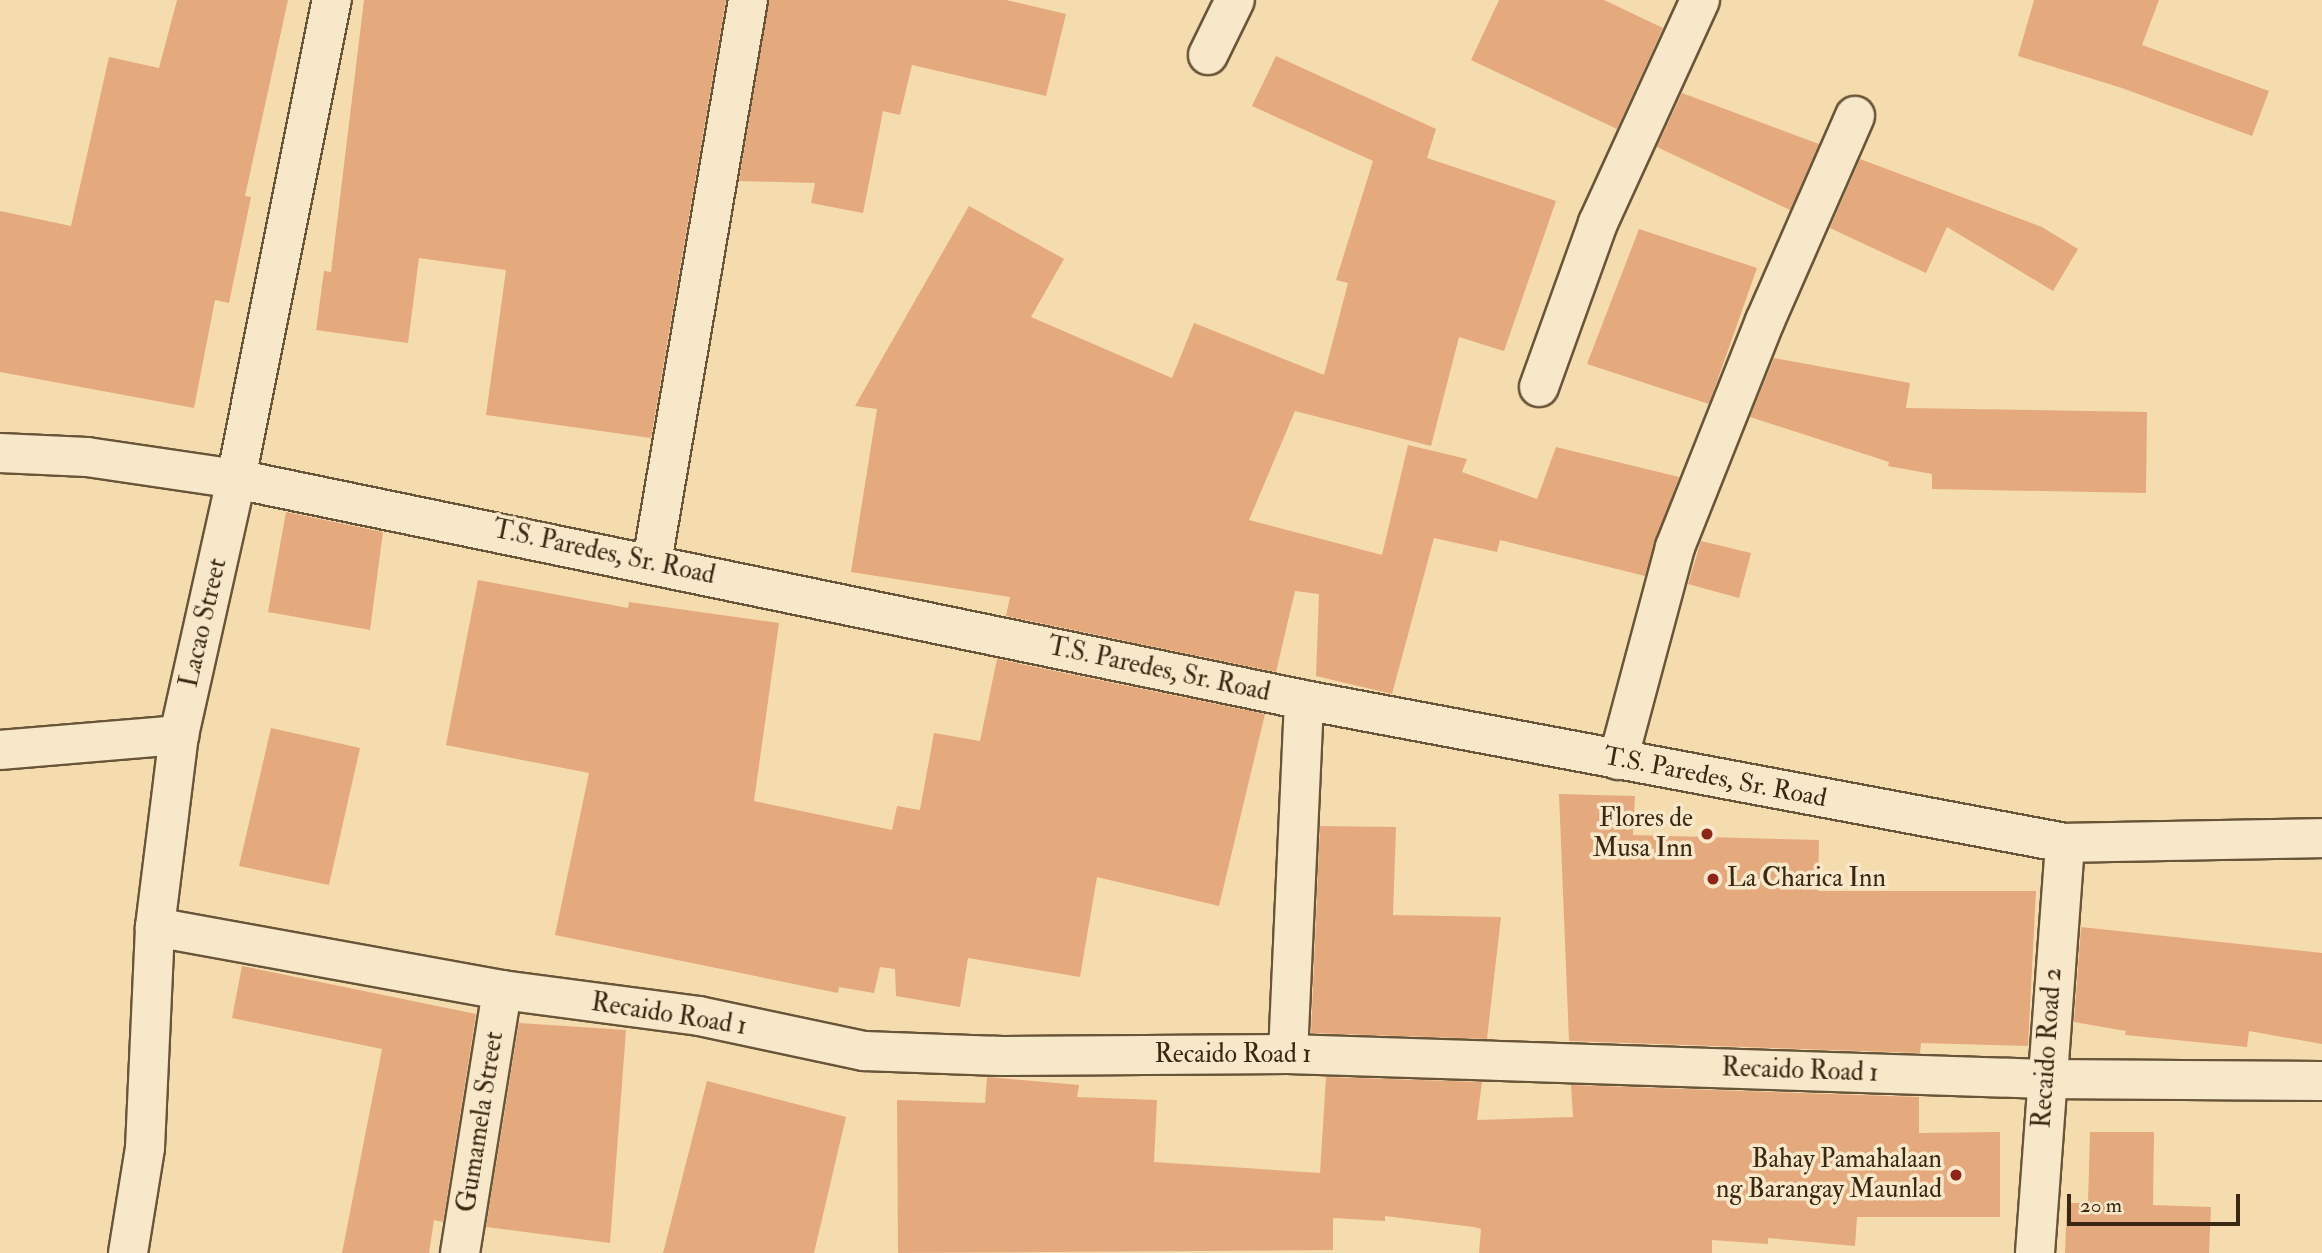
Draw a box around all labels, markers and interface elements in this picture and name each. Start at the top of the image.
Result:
street label: T.S. Paredes, Sr. Road [490,514,718,592]
street label: Lacao Street [174,555,234,691]
street label: T.S. Paredes, Sr. Road [1045,631,1273,709]
street label: T.S. Paredes, Sr. Road [1601,741,1829,815]
place label: Flores de Musa Inn [1592,803,1693,864]
marker: Flores de Musa Inn [1699,826,1715,842]
place label: La Charica Inn [1727,863,1886,895]
marker: La Charica Inn [1705,871,1721,887]
street label: Recaido Road 2 [2027,967,2069,1129]
street label: Recaido Road 1 [589,987,749,1043]
street label: Gumamela Street [451,1029,511,1215]
street label: Recaido Road 1 [1154,1039,1312,1071]
street label: Recaido Road 1 [1721,1053,1879,1089]
place label: Bahay Pamahalaan ng Barangay Maunlad [1716,1144,1942,1206]
marker: Bahay Pamahalaan ng Barangay Maunlad [1948,1167,1964,1183]
scale bar [2070,1180,2243,1224]
text: 20 m [2080,1192,2122,1219]

